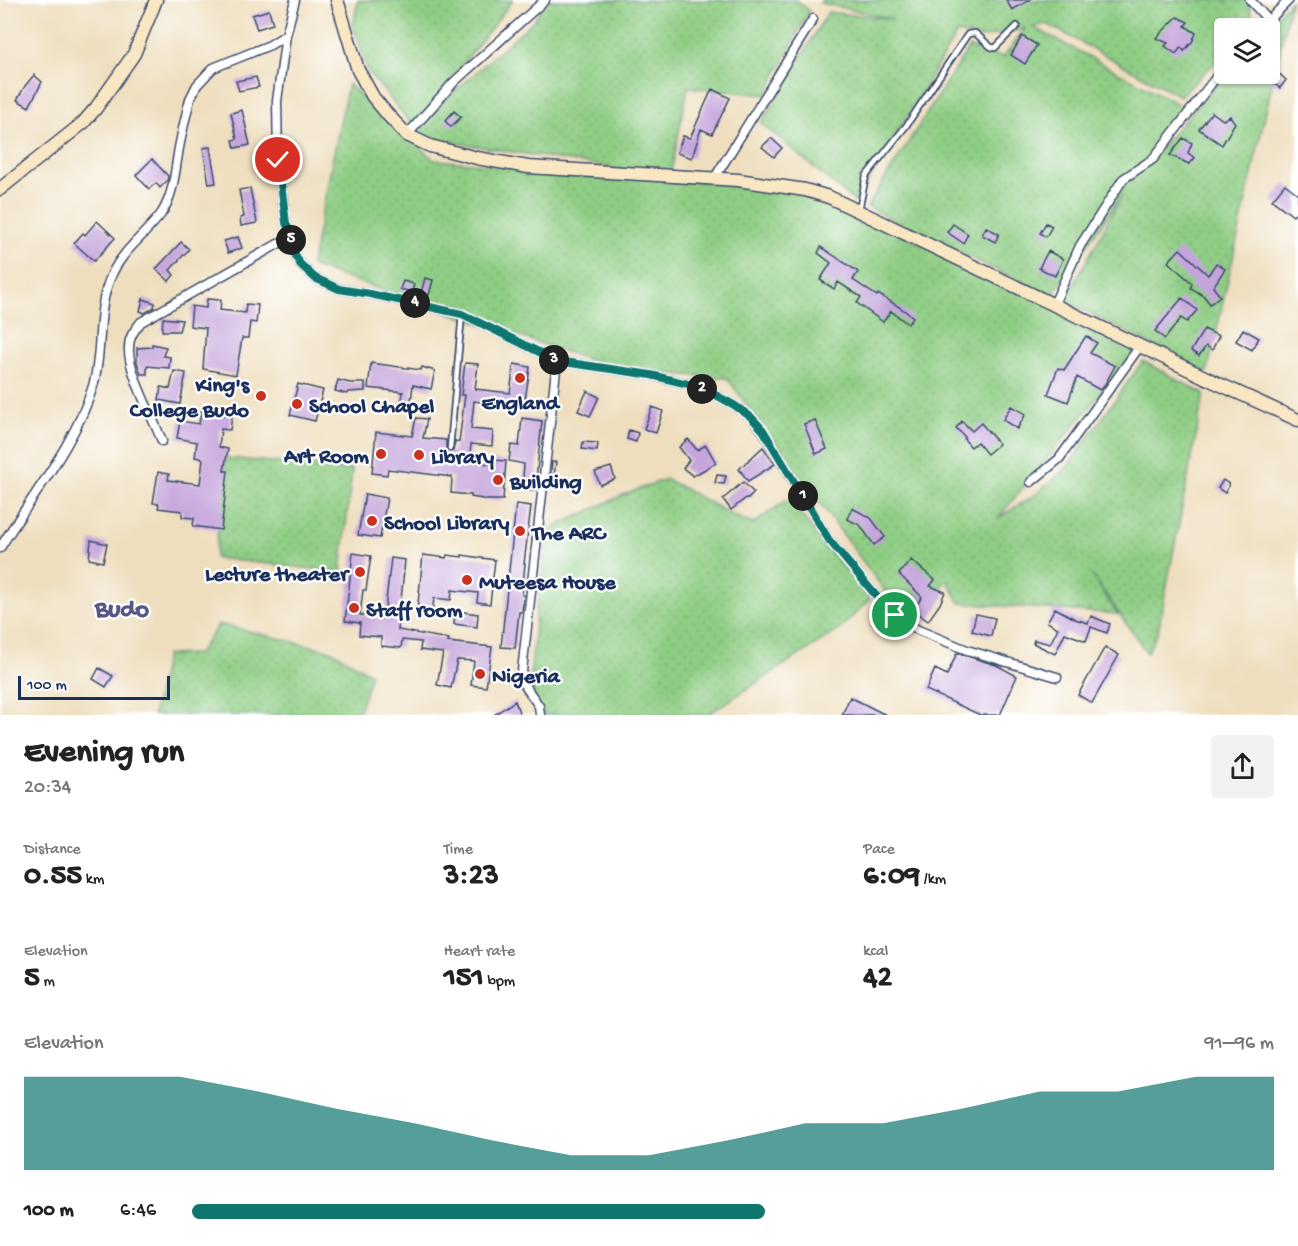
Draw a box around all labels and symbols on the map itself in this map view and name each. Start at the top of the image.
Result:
pin [252,134,303,185]
pin: 5 [276,225,306,255]
pin: 4 [400,288,430,318]
pin: 3 [539,345,569,375]
marker: England [513,371,527,385]
place label: King's College Budo [129,374,251,425]
pin: 2 [687,374,717,404]
marker: King's College Budo [254,389,268,403]
place label: England [481,392,561,418]
place label: School Chapel [309,395,435,421]
marker: School Chapel [290,397,304,411]
place label: Art Room [283,445,369,471]
place label: Library [431,446,494,472]
marker: Art Room [374,447,388,461]
marker: Library [412,448,426,462]
place label: Building [509,471,582,497]
marker: Building [491,473,505,487]
pin: 1 [788,481,818,511]
place label: School Library [384,512,510,538]
marker: School Library [365,514,379,528]
place label: The ARC [530,522,607,548]
marker: The ARC [513,524,527,538]
place label: Lecture theater [205,563,350,589]
marker: Lecture theater [353,565,367,579]
place label: Muteesa House [479,571,616,597]
marker: Muteesa House [460,573,474,587]
pin [869,589,920,640]
district label: Budo [94,596,150,627]
place label: Staff room [366,599,463,625]
marker: Staff room [347,601,361,615]
place label: Nigeria [492,665,562,691]
marker: Nigeria [473,667,487,681]
scale bar [18,673,170,700]

